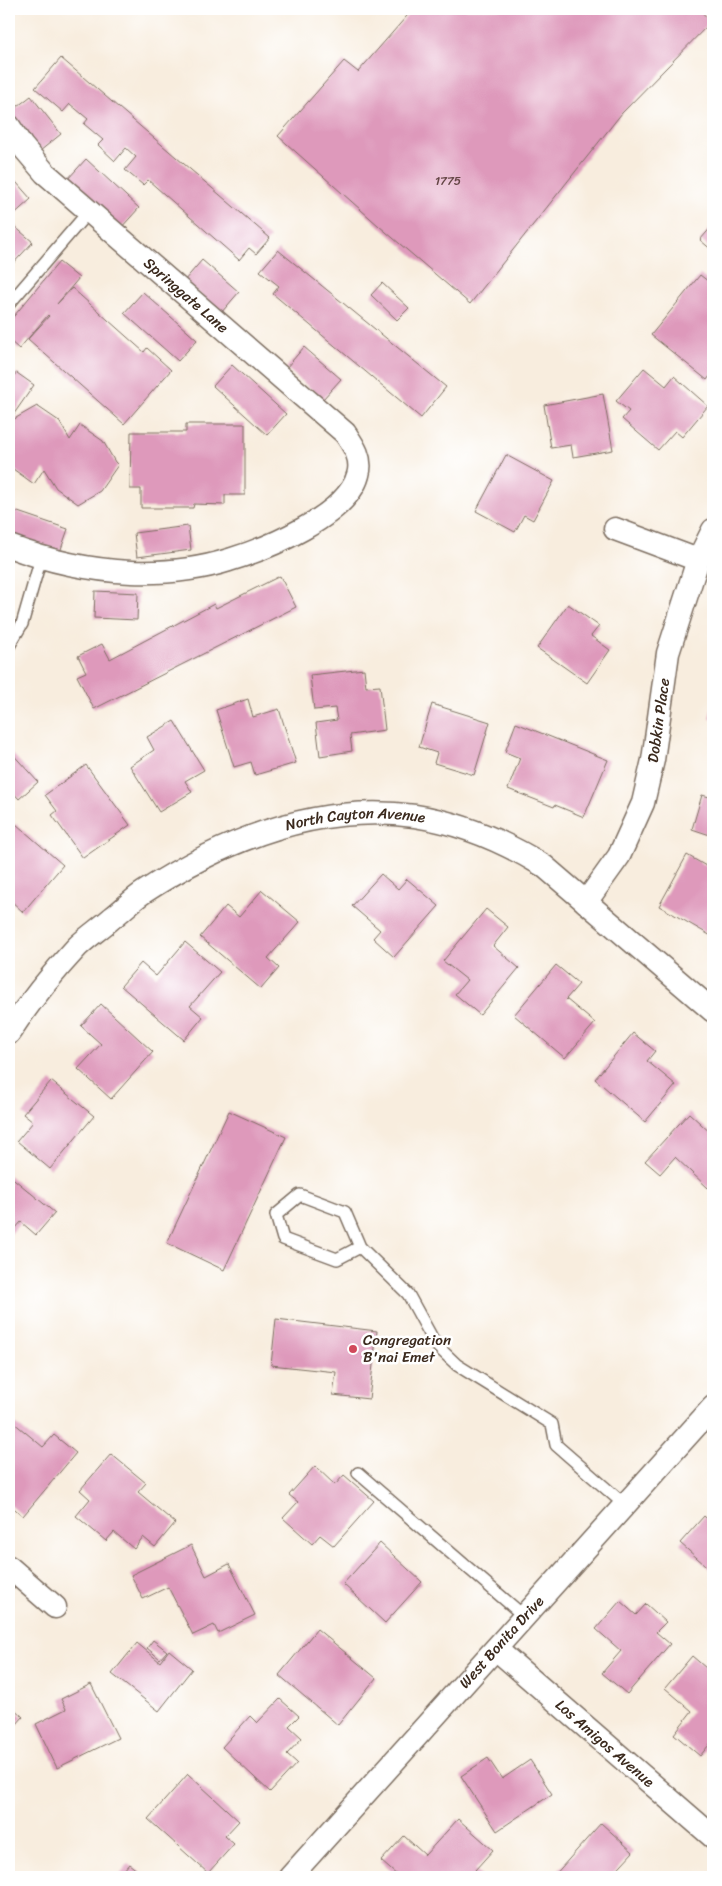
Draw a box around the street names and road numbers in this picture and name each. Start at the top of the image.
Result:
street label: Springgate Lane [138,251,235,340]
street label: Dobkin Place [640,676,677,764]
street label: North Cayton Avenue [282,800,428,838]
street label: West Bonita Drive [452,1590,550,1695]
street label: Los Amigos Avenue [549,1693,660,1794]

